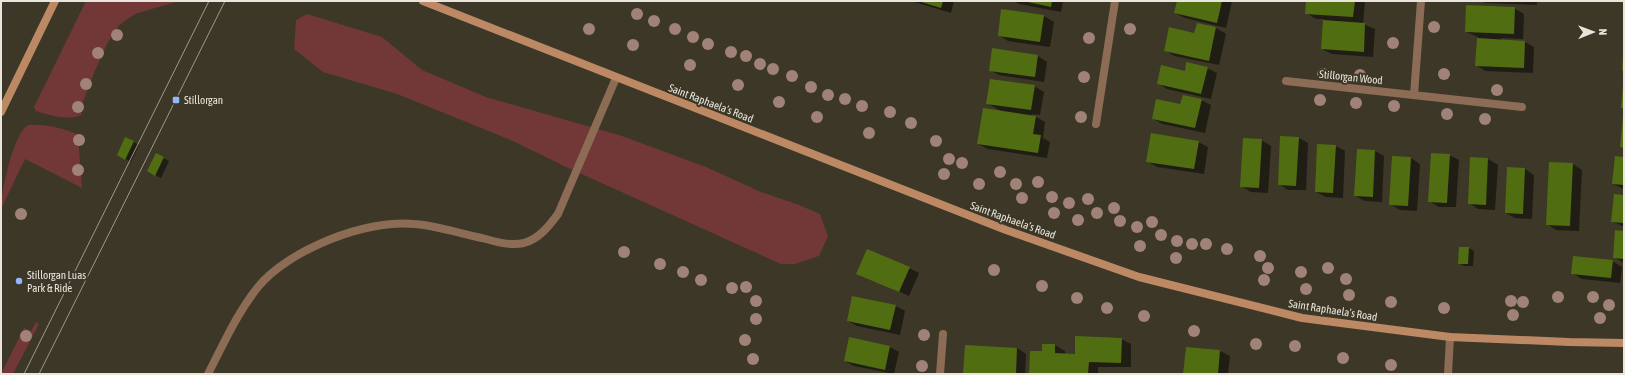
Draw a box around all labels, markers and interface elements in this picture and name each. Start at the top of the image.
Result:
north arrow [1573,12,1613,52]
text: N [1597,28,1609,35]
street label: Stillorgan Wood [1319,68,1383,86]
street label: Saint Raphaela’s Road [667,81,755,125]
place label: Stillorgan [184,94,223,106]
marker: Stillorgan [171,95,181,105]
street label: Saint Raphaela’s Road [969,199,1057,241]
place label: Stillorgan Luas Park & Ride [27,269,86,294]
marker: Stillorgan Luas Park & Ride [14,276,24,286]
street label: Saint Raphaela’s Road [1288,297,1378,323]

